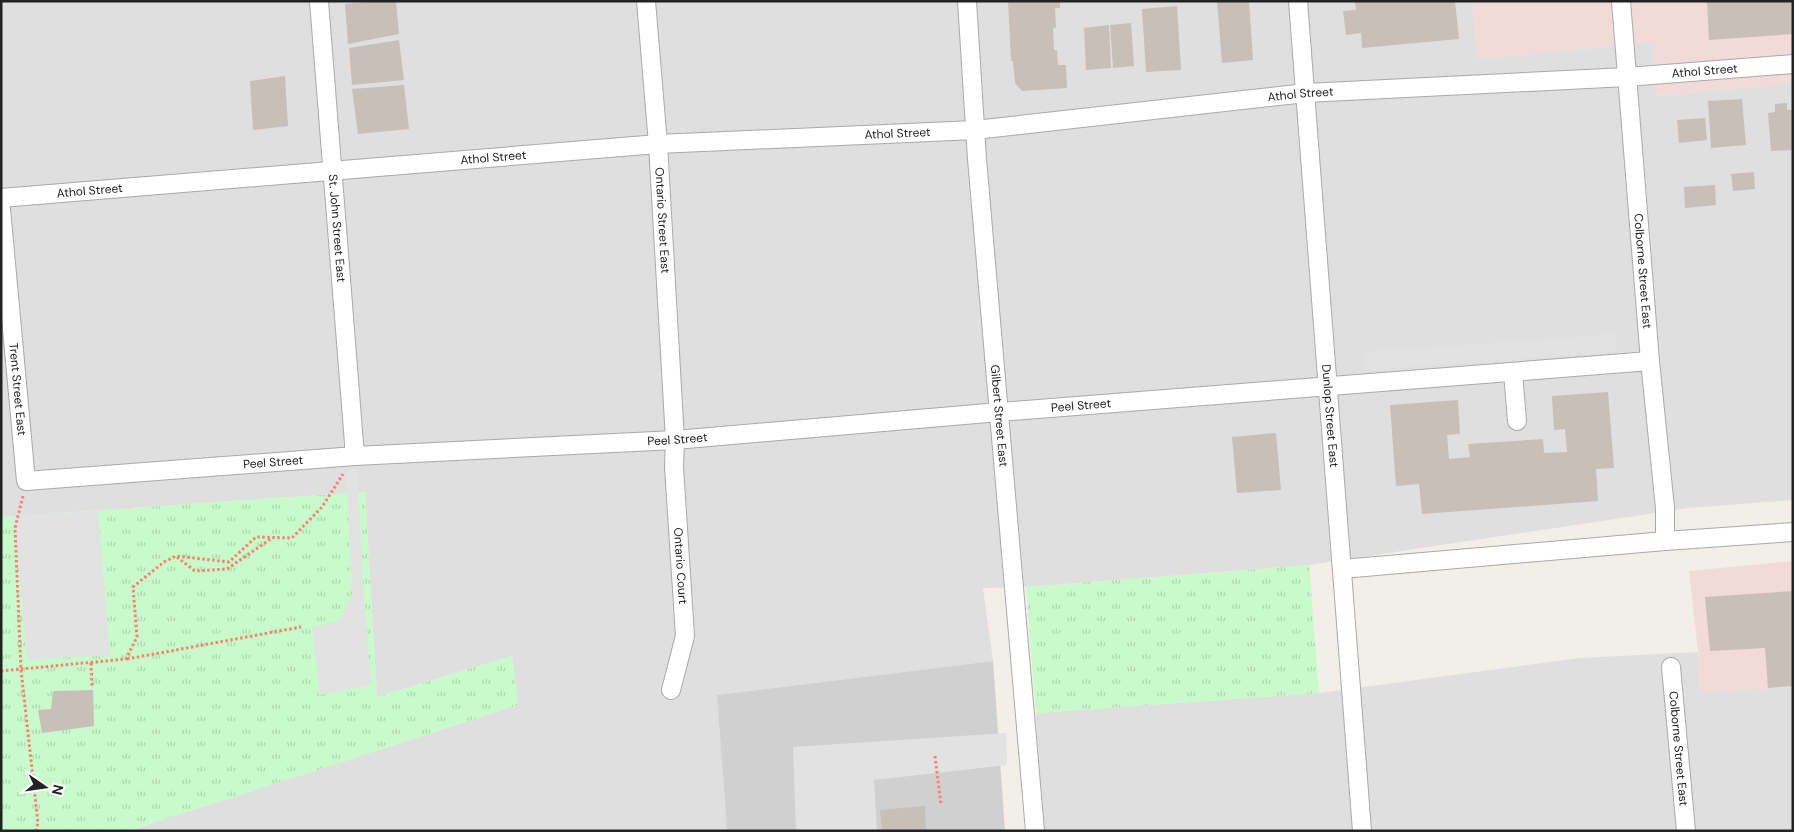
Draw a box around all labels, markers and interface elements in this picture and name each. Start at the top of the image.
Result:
street label: Athol Street [1671,60,1739,81]
street label: Athol Street [1267,84,1334,105]
street label: Athol Street [864,124,931,143]
street label: Athol Street [460,147,527,168]
street label: Ontario Street East [651,167,673,274]
street label: St. John Street East [325,174,349,283]
street label: Athol Street [56,180,124,201]
street label: Colborne Street East [1630,213,1655,330]
street label: Trent Street East [5,342,30,437]
street label: Dunlop Street East [1318,363,1342,468]
street label: Gilbert Street East [987,364,1012,468]
street label: Peel Street [1050,395,1112,416]
street label: Peel Street [647,429,708,449]
street label: Peel Street [242,452,304,472]
street label: Ontario Court [670,527,691,605]
street label: Colborne Street East [1665,690,1692,807]
north arrow [20,762,70,812]
text: N [48,783,68,797]

